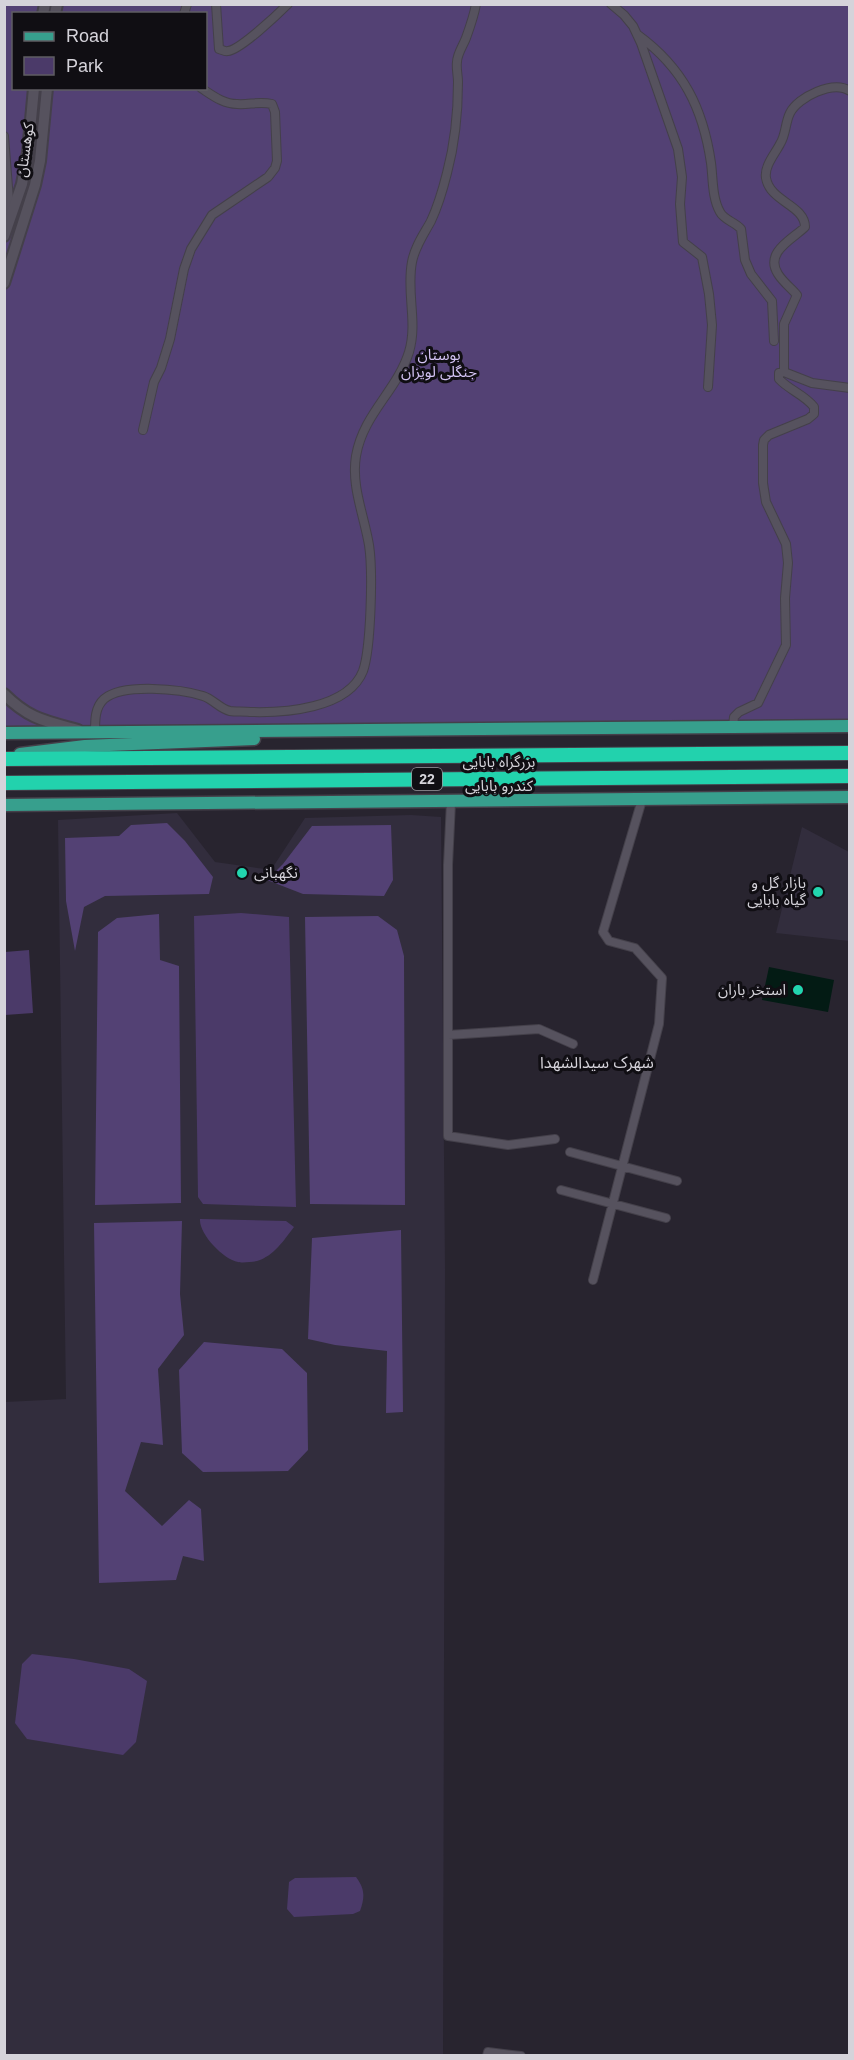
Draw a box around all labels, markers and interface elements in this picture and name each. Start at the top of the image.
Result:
legend [12,12,207,90]
text: Road [66,26,109,46]
text: Park [66,56,104,76]
street label: کوهستان [12,121,38,178]
park label: بوستان جنگلی لویزان [401,346,477,381]
street label: بزرگراه بابایی [463,753,535,771]
road number: 22 [412,768,442,790]
street label: کندرو بابایی [465,777,534,795]
place label: نگهبانی [254,864,298,882]
marker: نگهبانی [235,866,249,880]
place label: بازار گل و گیاه بابایی [747,874,807,909]
marker: بازار گل و گیاه بابایی [811,885,825,899]
place label: استخر باران [718,981,786,999]
marker: استخر باران [791,983,805,997]
district label: شهرک سیدالشهدا [540,1054,654,1072]

